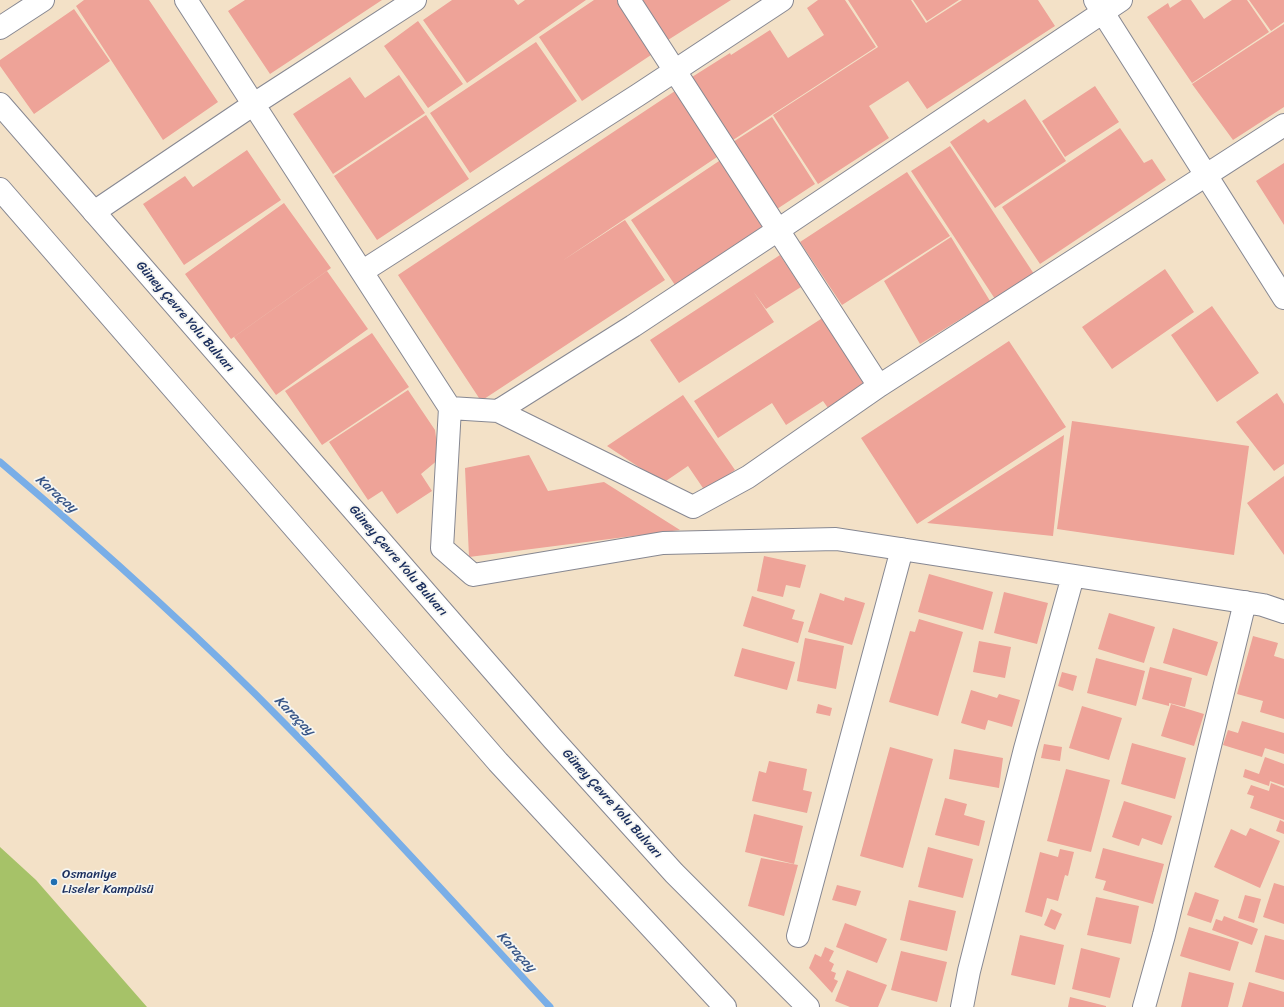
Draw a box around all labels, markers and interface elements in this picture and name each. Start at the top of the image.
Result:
street label: Güney Çevre Yolu Bulvarı [133,258,237,376]
water label: Karaçay [32,471,80,517]
street label: Güney Çevre Yolu Bulvarı [346,502,450,620]
water label: Karaçay [271,693,317,739]
street label: Güney Çevre Yolu Bulvarı [559,746,665,862]
place label: Osmaniye Liseler Kampüsü [62,867,153,898]
marker: Osmaniye Liseler Kampüsü [49,877,59,887]
water label: Karaçay [493,928,539,976]

